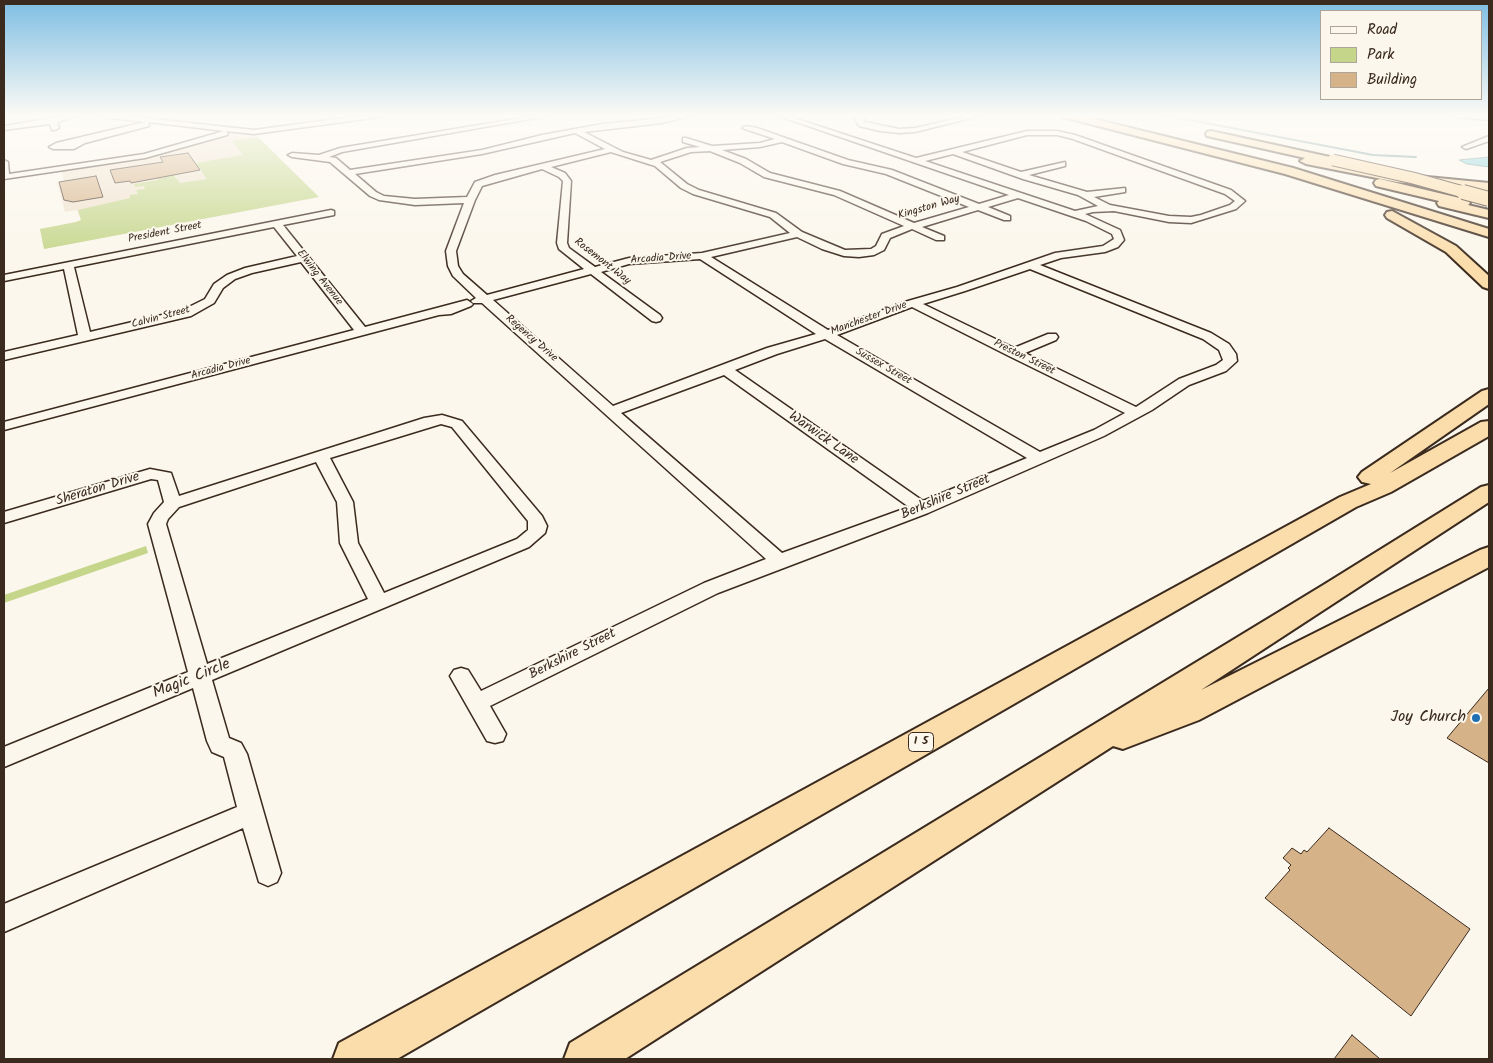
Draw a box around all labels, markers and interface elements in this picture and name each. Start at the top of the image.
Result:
legend [1320,10,1483,100]
text: Road [1367,18,1397,42]
text: Park [1367,43,1394,67]
text: Building [1367,68,1417,92]
street label: Kingston Way [897,193,961,223]
street label: President Street [127,219,203,247]
street label: Rosemont Way [571,236,633,288]
street label: Elwing Avenue [293,248,345,308]
street label: Arcadia Drive [630,250,692,268]
street label: Manchester Drive [829,299,909,339]
street label: Calvin Street [130,304,192,332]
street label: Regency Drive [502,313,560,365]
street label: Preston Street [991,337,1057,379]
street label: Sussex Street [853,346,913,388]
street label: Arcadia Drive [190,355,252,383]
street label: Warwick Lane [785,409,861,469]
street label: Sheraton Drive [54,469,142,511]
street label: Berkshire Street [899,472,993,524]
street label: Berkshire Street [527,626,619,684]
street label: Magic Circle [150,656,234,704]
place label: Joy Church [1390,708,1466,728]
marker: Joy Church [1470,712,1482,724]
road number: I 5 [908,732,934,752]

